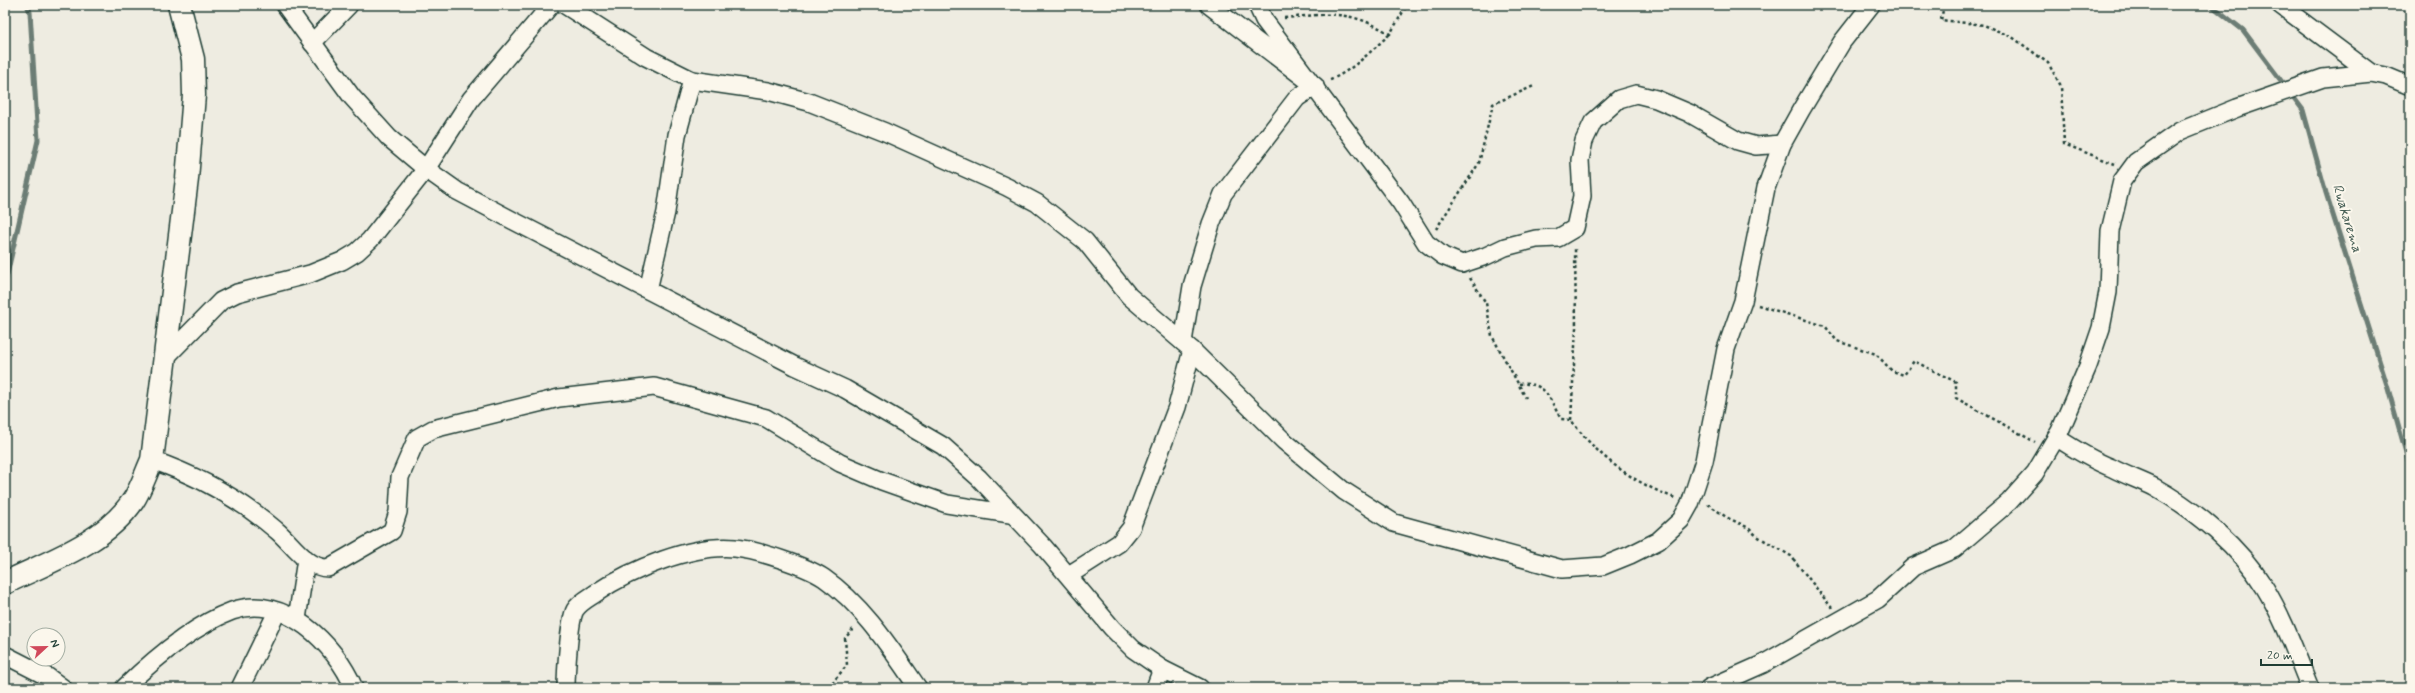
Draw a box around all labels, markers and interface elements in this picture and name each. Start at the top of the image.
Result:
water label: Rwakarema [2328,182,2366,255]
north arrow [26,627,66,667]
text: N [46,638,62,650]
scale bar [2261,641,2312,667]
text: 20 m [2267,648,2293,664]

